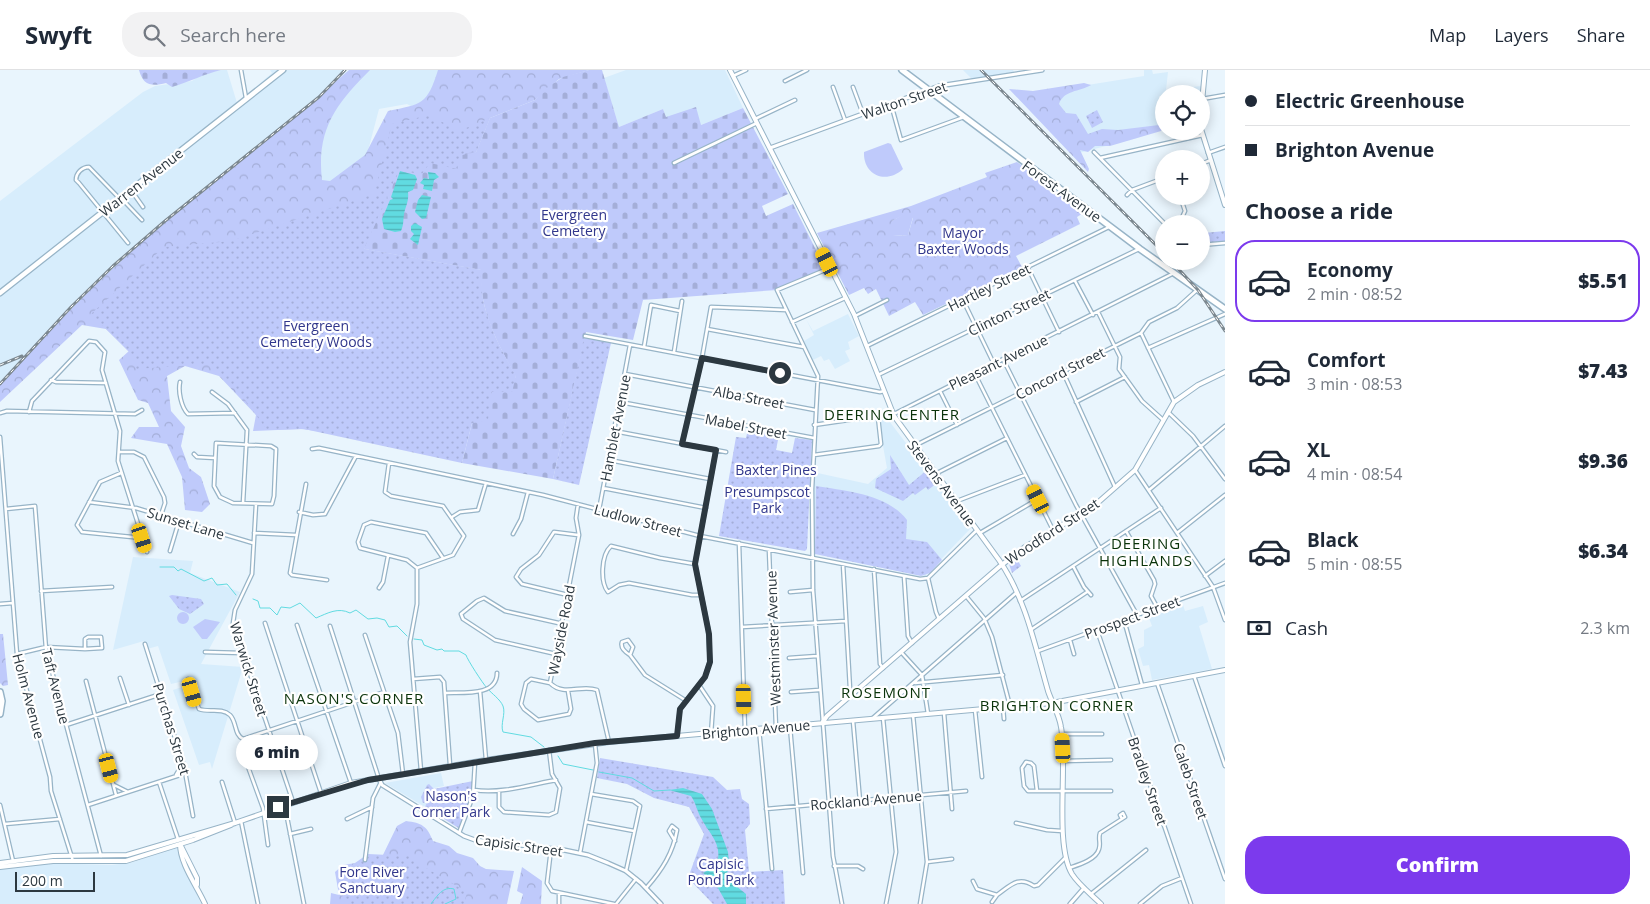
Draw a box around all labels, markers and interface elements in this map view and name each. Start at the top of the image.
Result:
search box [122,12,472,57]
text: Swyft [25,18,92,51]
icon: search [140,21,168,49]
text: Search here [180,22,286,48]
text: Map [1429,23,1466,47]
text: Layers [1494,23,1549,47]
text: Share [1577,23,1625,47]
street label: Walton Street [859,77,949,123]
map controls [1155,85,1210,270]
button: locate [1155,85,1210,140]
text: Electric Greenhouse [1275,88,1465,114]
text: Brighton Avenue [1275,137,1434,163]
street label: Warren Avenue [95,143,187,221]
button: + [1155,150,1210,205]
street label: Forest Avenue [1019,156,1105,226]
text: Choose a ride [1245,195,1393,225]
park label: Evergreen Cemetery [541,205,607,240]
button: − [1155,215,1210,270]
park label: Mayor Baxter Woods [917,223,1009,258]
car [813,245,840,279]
text: Economy [1307,257,1393,283]
street label: Hartley Street [944,259,1034,315]
icon: car [1247,259,1292,304]
text: $5.51 [1578,268,1628,294]
text: 2 min · 08:52 [1307,283,1402,305]
street label: Clinton Street [965,284,1053,340]
park label: Evergreen Cemetery Woods [260,316,372,351]
street label: Pleasant Avenue [945,330,1051,394]
street label: Concord Street [1012,342,1108,404]
text: Comfort [1307,347,1386,373]
icon: car [1247,349,1292,394]
text: $7.43 [1578,358,1628,384]
route start [769,362,791,384]
street label: Hamblet Avenue [595,373,635,483]
text: 3 min · 08:53 [1307,373,1402,395]
street label: Alba Street [712,381,786,413]
district label: DEERING CENTER [824,404,960,424]
street label: Mabel Street [703,409,789,443]
street label: Stevens Avenue [903,436,981,530]
text: XL [1307,437,1330,463]
icon: car [1247,439,1292,484]
text: $9.36 [1578,448,1628,474]
park label: Baxter Pines [735,460,817,479]
text: 4 min · 08:54 [1307,463,1402,485]
park label: Presumpscot Park [724,482,810,517]
car [1024,482,1051,516]
street label: Woodford Street [1001,493,1103,569]
street label: Ludlow Street [592,499,684,541]
street label: Sunset Lane [145,502,227,544]
car [130,521,153,555]
text: Black [1307,527,1359,553]
icon: car [1247,529,1292,574]
district label: DEERING HIGHLANDS [1099,533,1193,570]
text: $6.34 [1578,538,1628,564]
text: 5 min · 08:55 [1307,553,1402,575]
street label: Westminster Avenue [761,570,785,706]
street label: Wayside Road [543,583,579,677]
street label: Prospect Street [1082,591,1182,643]
icon: cash [1245,614,1273,642]
text: Cash [1285,615,1328,641]
text: 2.3 km [1580,617,1630,639]
street label: Warwick Street [226,620,272,718]
street label: Taft Avenue [37,646,75,726]
street label: Holm Avenue [8,651,50,741]
car [180,676,203,708]
street label: Purchas Street [149,681,195,777]
district label: ROSEMONT [841,682,931,702]
car [735,684,752,714]
district label: NASON'S CORNER [284,688,424,708]
district label: BRIGHTON CORNER [980,695,1134,715]
street label: Brighton Avenue [701,715,811,743]
car [1054,733,1071,763]
callout: 6 min [237,734,319,770]
street label: Bradley Street [1124,734,1172,828]
street label: Caleb Street [1169,740,1213,822]
text: 6 min [254,741,300,763]
car [97,752,120,784]
park label: Nason's Corner Park [412,786,491,821]
street label: Rockland Avenue [809,786,923,814]
route end [267,796,289,818]
street label: Capisic Street [474,829,564,861]
button: Confirm [1245,836,1630,894]
park label: Capisic Pond Park [688,854,755,889]
park label: Fore River Sanctuary [339,862,405,897]
scale bar [15,869,95,892]
text: 200 m [22,871,63,890]

